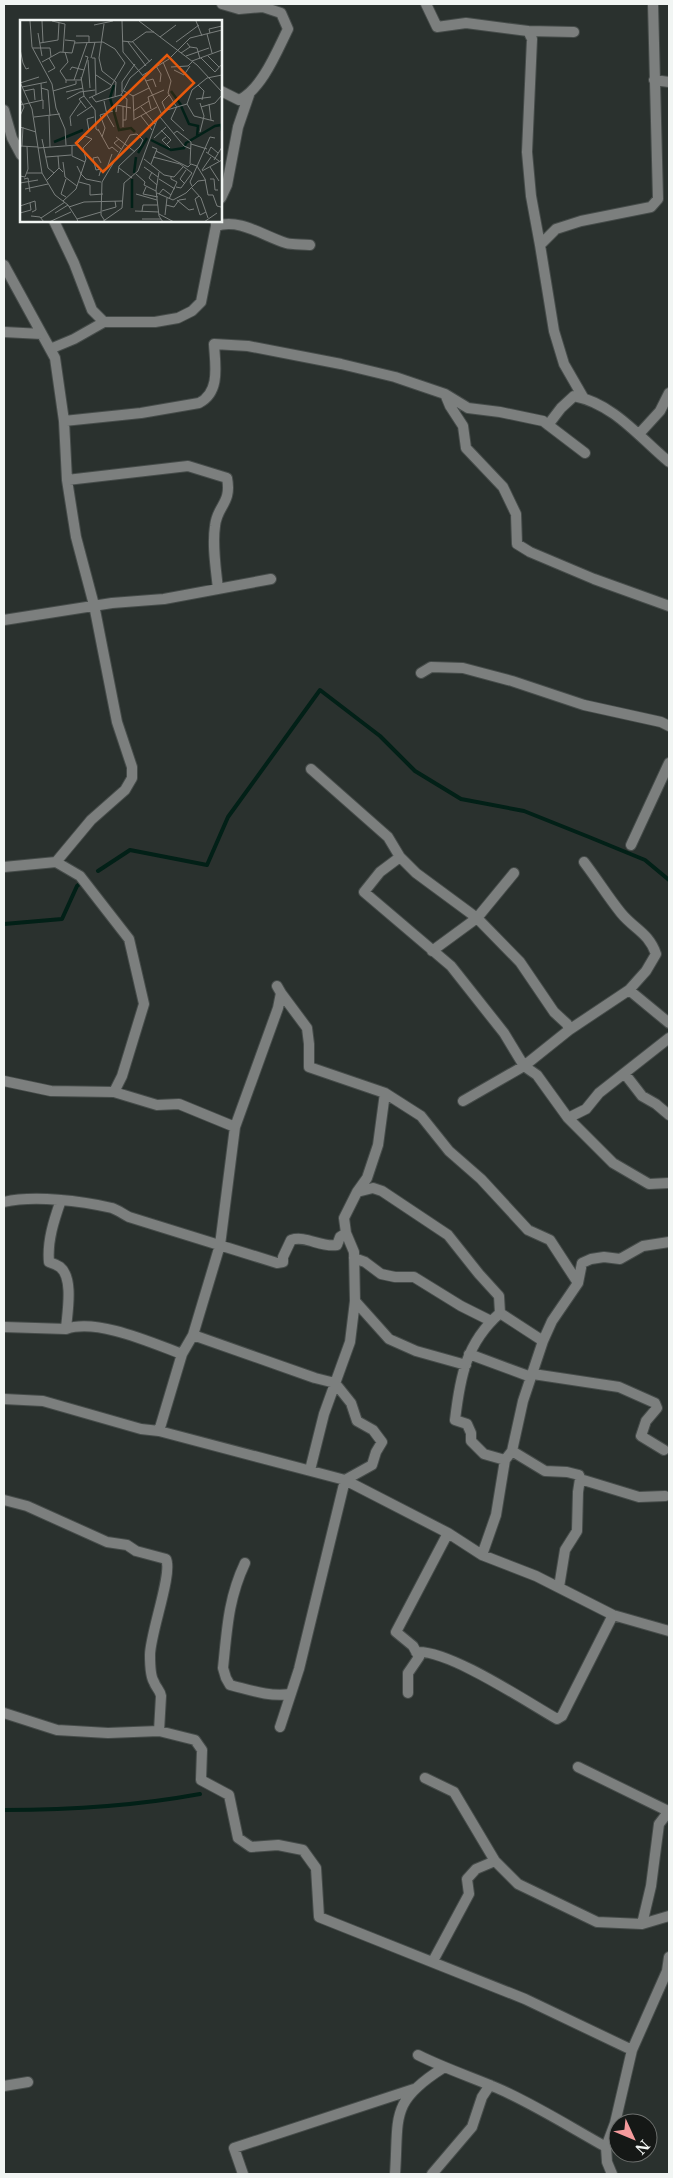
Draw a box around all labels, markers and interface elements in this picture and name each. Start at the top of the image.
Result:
inset map [20,20,222,222]
north arrow [608,2113,658,2163]
text: N [631,2136,653,2158]

